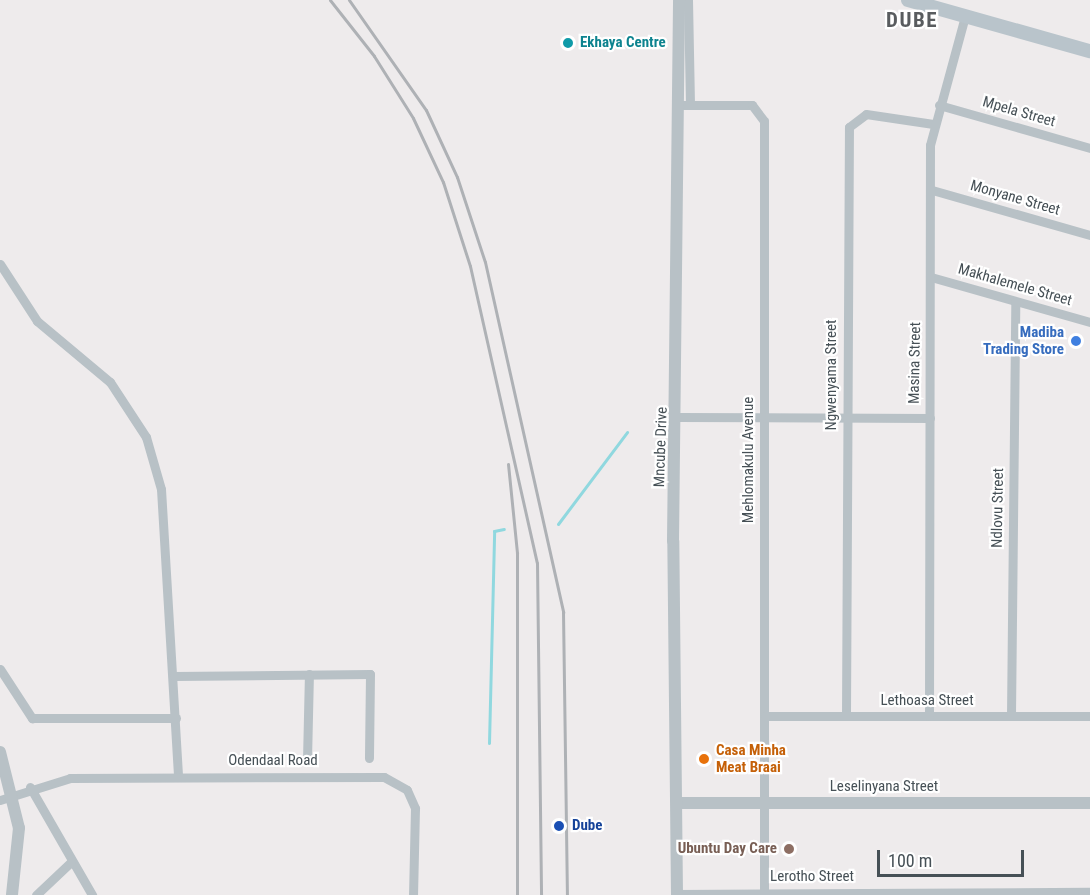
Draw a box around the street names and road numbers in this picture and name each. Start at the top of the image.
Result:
street label: Mpela Street [980,93,1058,131]
street label: Monyane Street [968,177,1062,219]
street label: Makhalemele Street [956,260,1074,310]
street label: Ngwenyama Street [823,319,841,431]
street label: Masina Street [905,322,925,404]
street label: Mehlomakulu Avenue [740,397,758,523]
street label: Mncube Drive [651,406,671,488]
street label: Ndlovu Street [988,468,1008,548]
street label: Lethoasa Street [880,692,974,710]
street label: Odendaal Road [228,752,318,770]
street label: Leselinyana Street [830,778,938,796]
street label: Lerotho Street [770,868,854,886]

